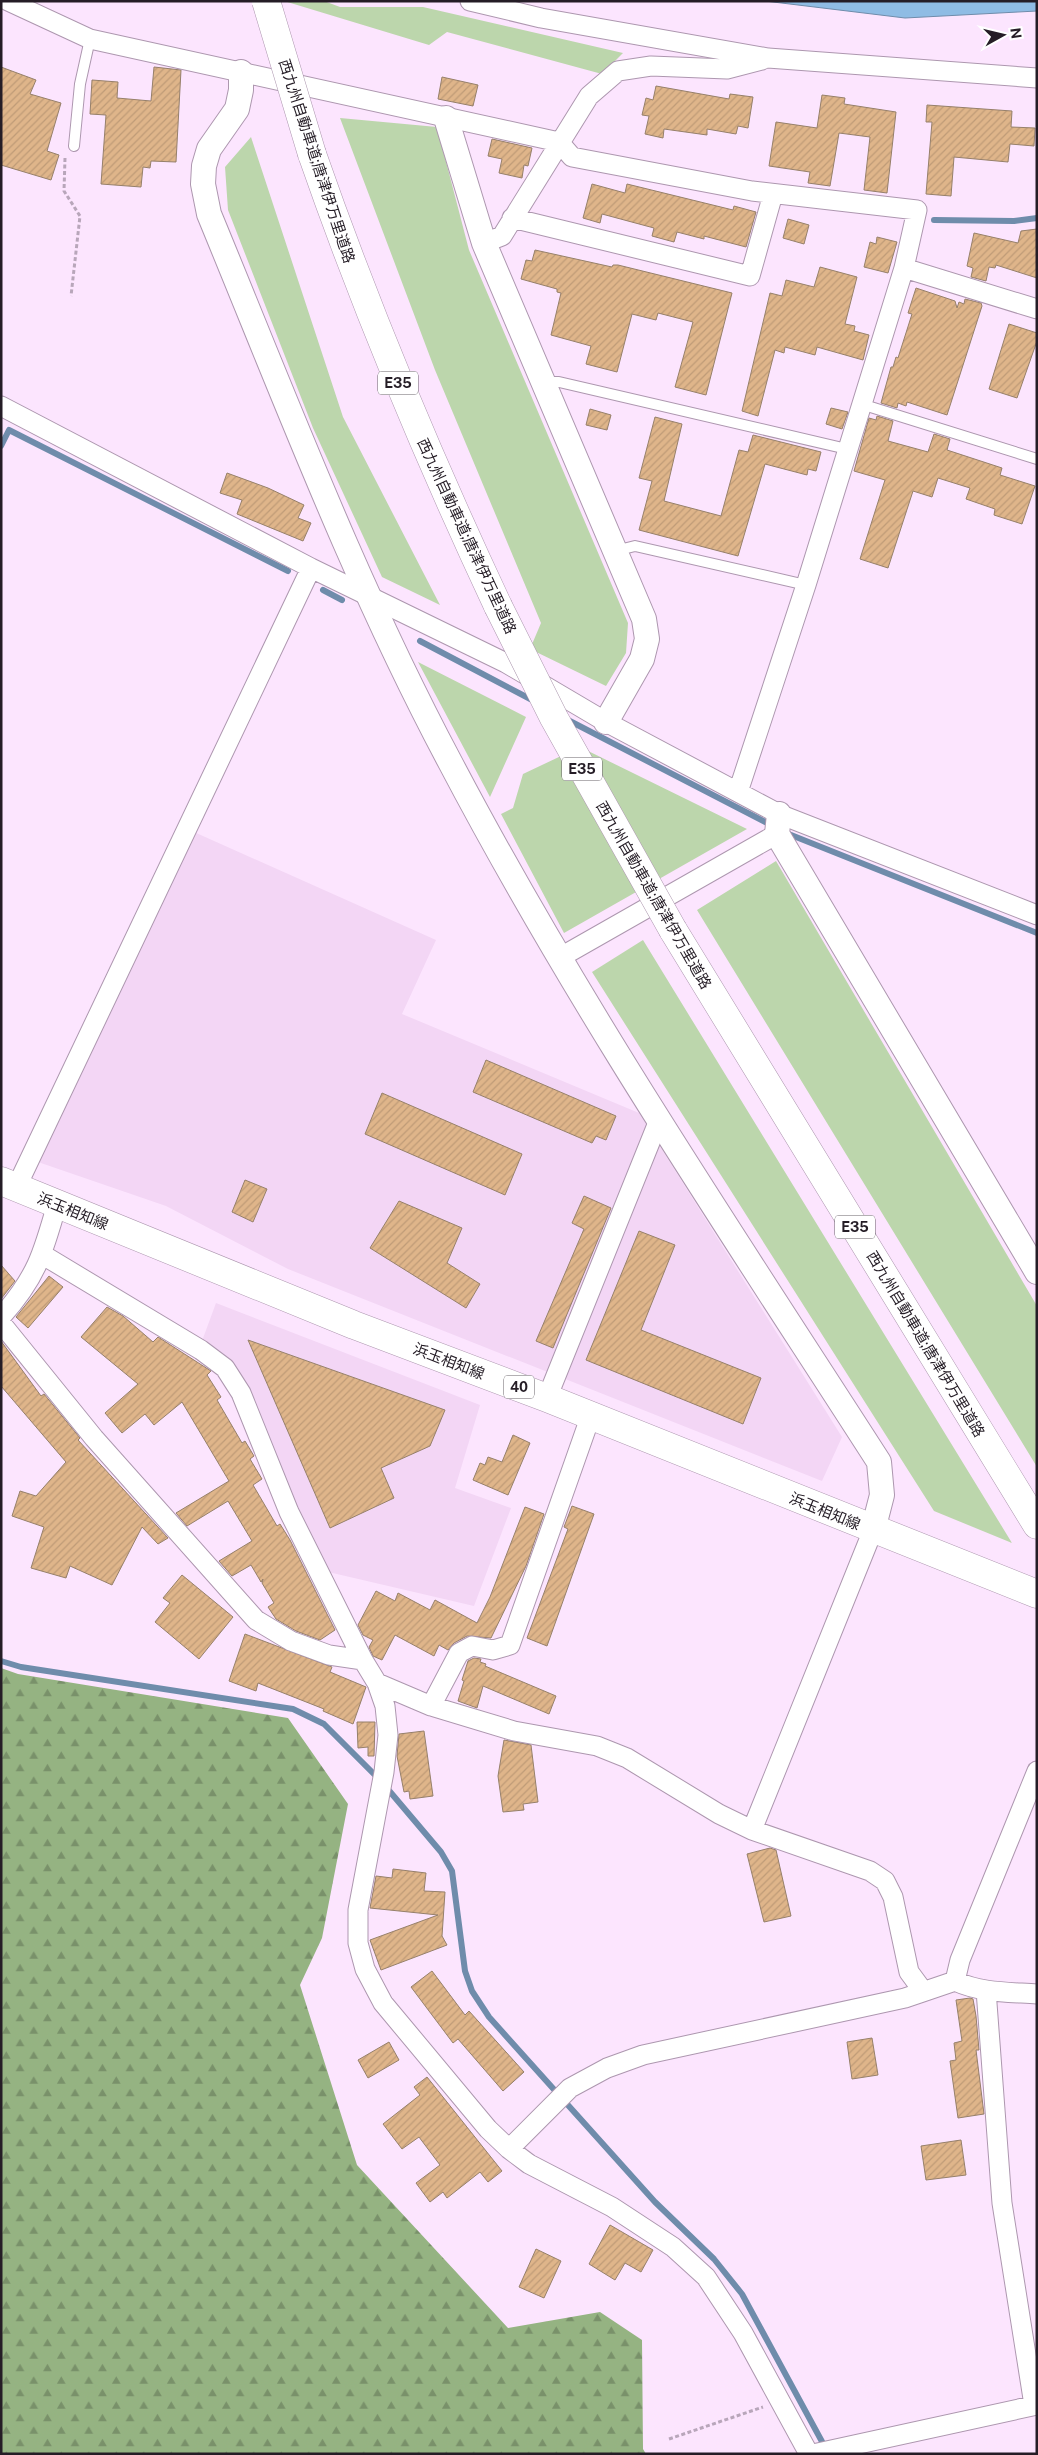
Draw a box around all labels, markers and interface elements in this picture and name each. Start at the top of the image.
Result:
north arrow [978,10,1028,60]
text: N [1007,27,1025,40]
street label: 西九州自動車道;唐津伊万里道路 [276,57,358,265]
road number: E35 [378,372,418,394]
street label: 西九州自動車道;唐津伊万里道路 [414,436,520,636]
road number: E35 [562,758,602,781]
street label: 西九州自動車道;唐津伊万里道路 [593,798,715,992]
street label: 浜玉相知線 [35,1189,111,1233]
road number: E35 [835,1216,875,1238]
street label: 西九州自動車道;唐津伊万里道路 [864,1248,988,1440]
street label: 浜玉相知線 [411,1340,487,1382]
road number: 40 [504,1375,534,1398]
street label: 浜玉相知線 [787,1489,863,1533]

